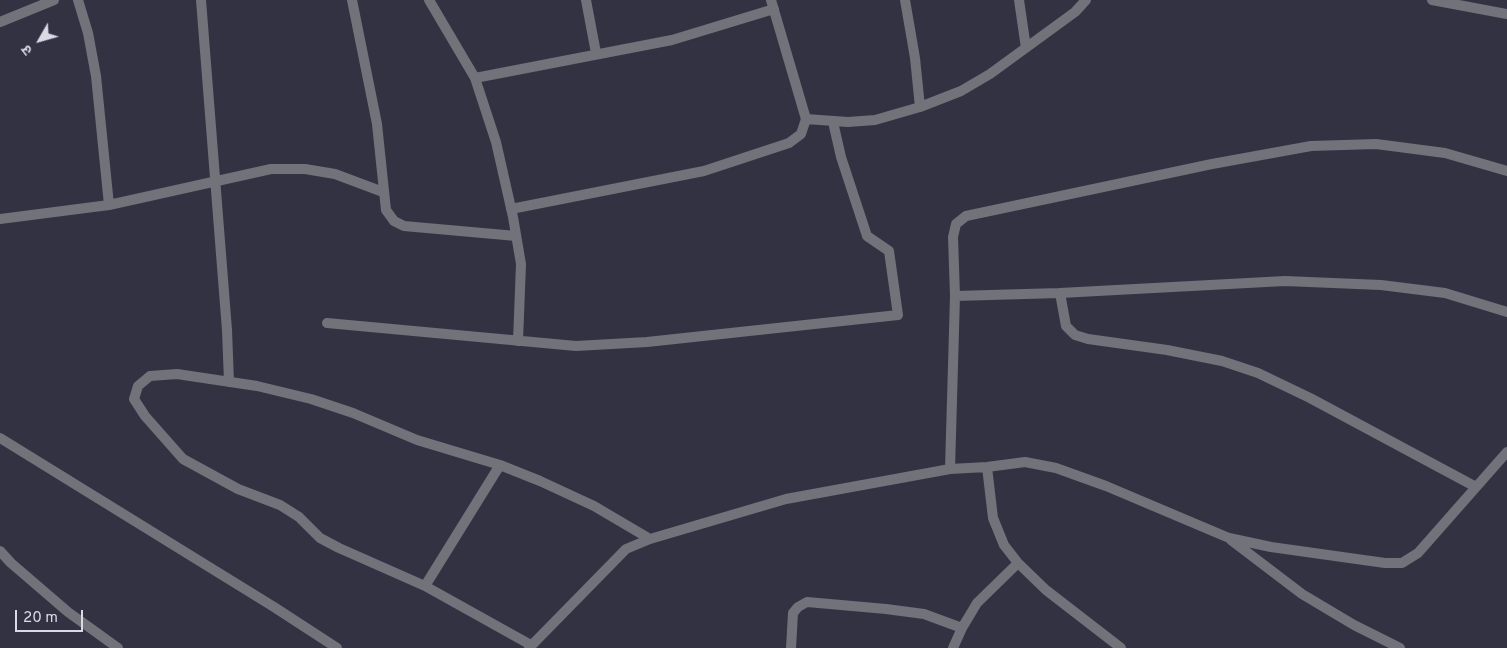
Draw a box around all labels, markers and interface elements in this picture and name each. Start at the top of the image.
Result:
north arrow [15,15,65,65]
text: उ [19,41,37,58]
scale bar [18,600,85,632]
text: 20 m [23,609,58,628]

